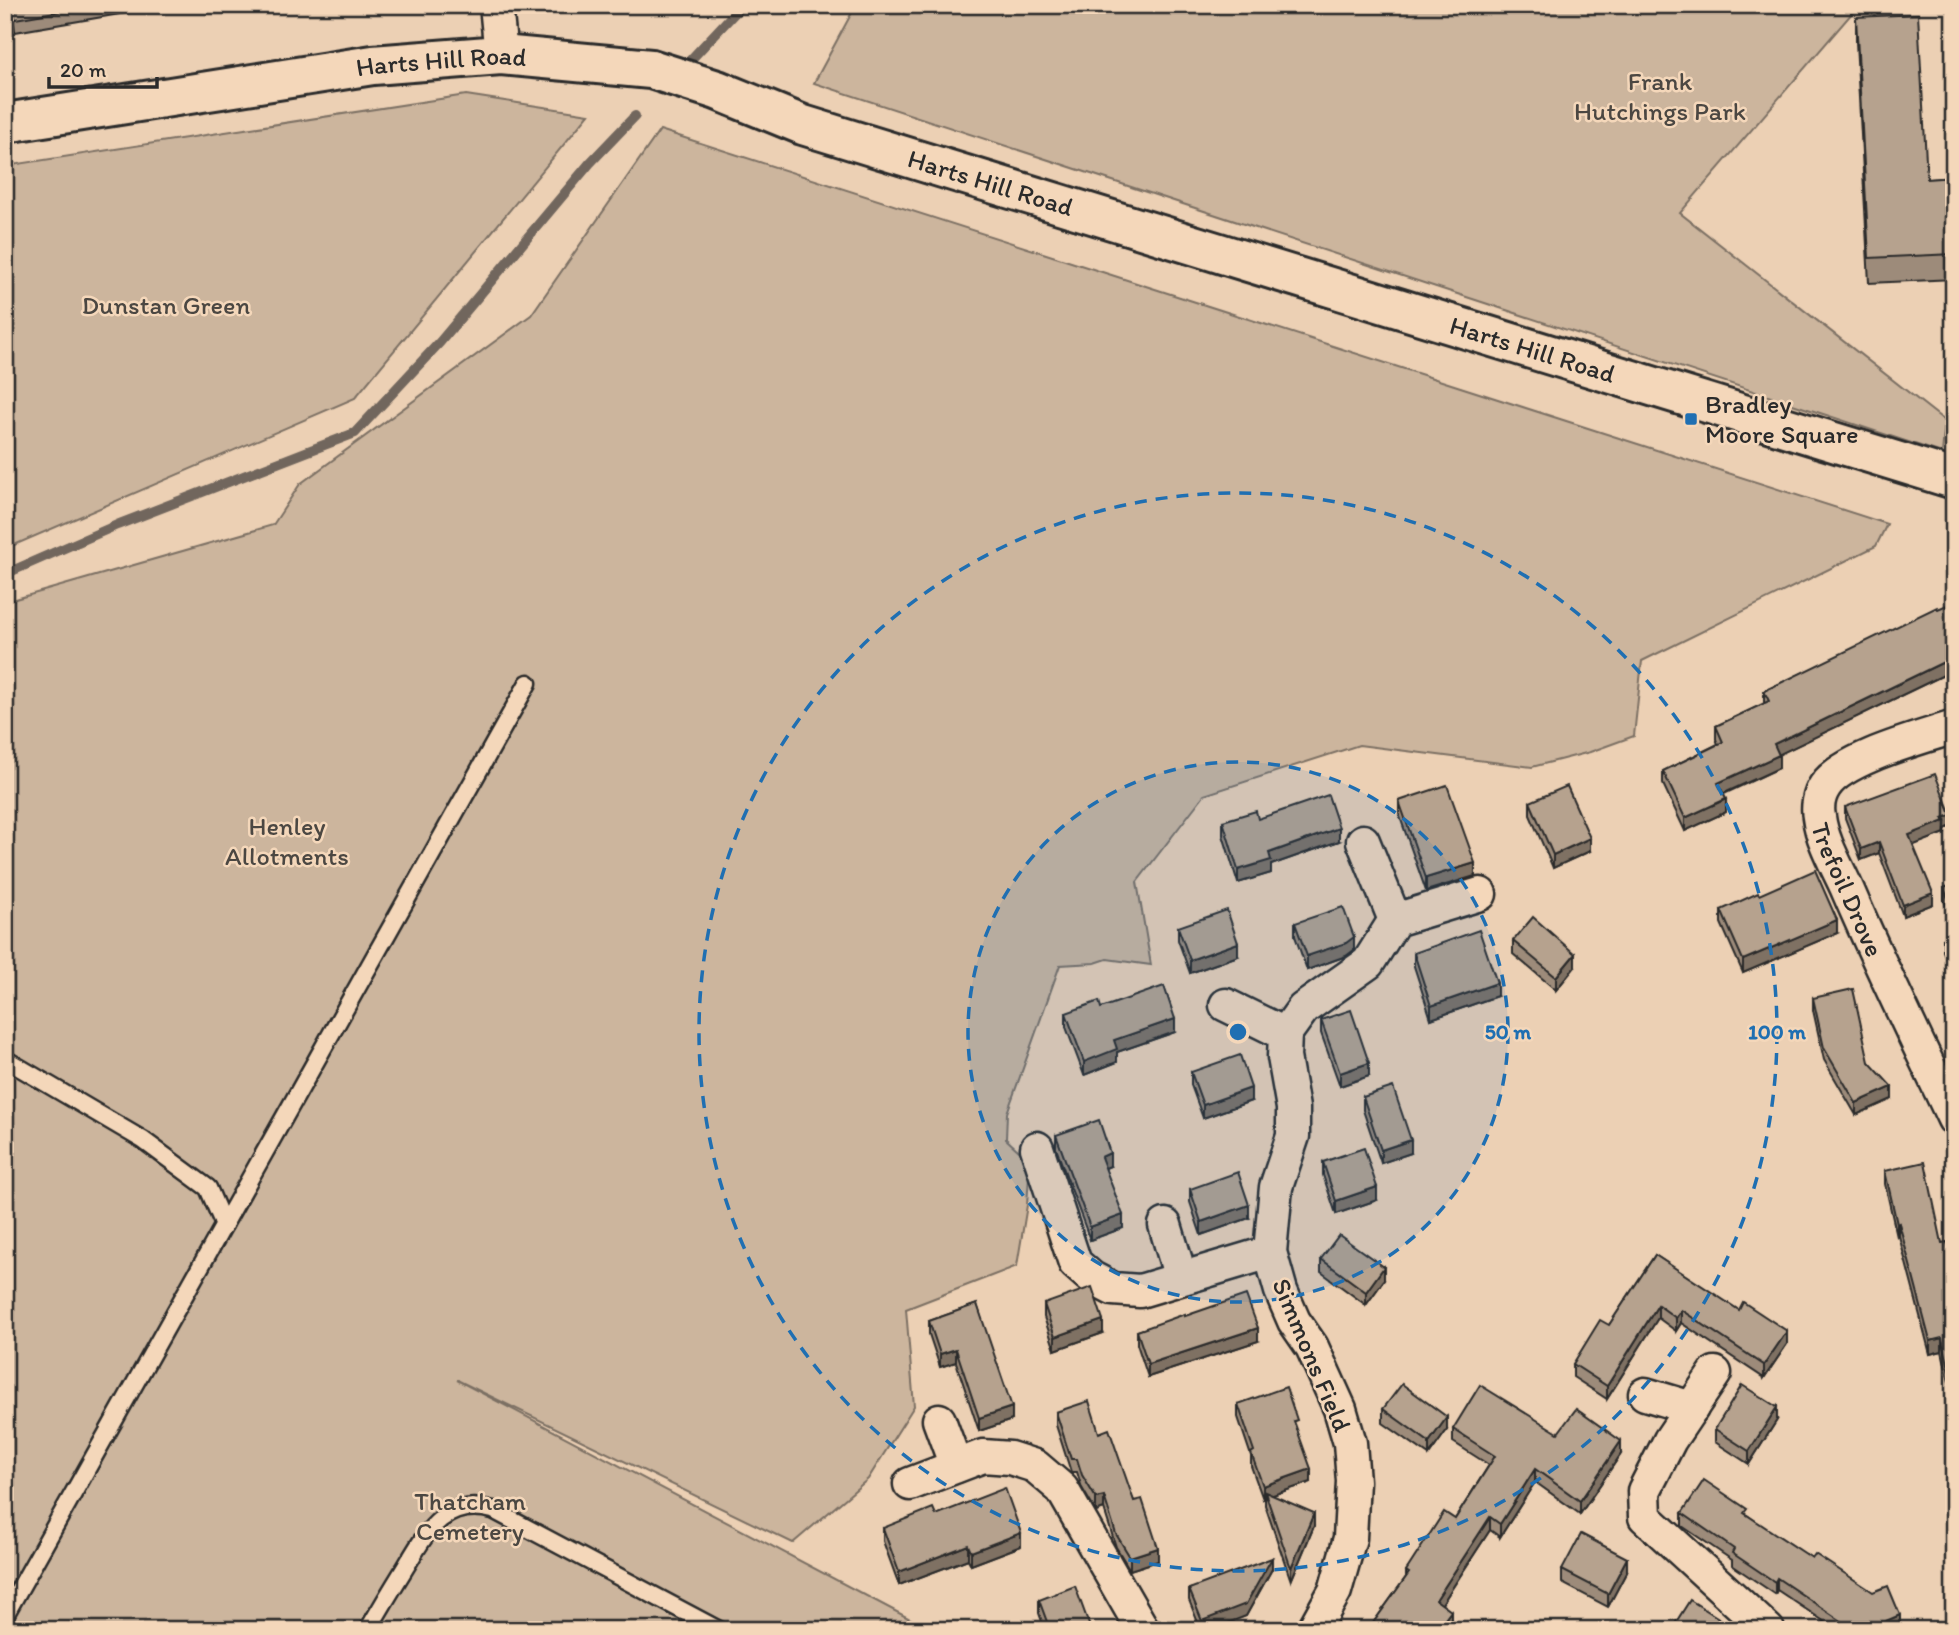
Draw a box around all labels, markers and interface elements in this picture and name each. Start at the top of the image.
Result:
street label: Harts Hill Road [353,39,528,83]
scale bar [49,46,158,90]
text: 20 m [60,57,107,82]
park label: Frank Hutchings Park [1574,65,1746,127]
street label: Harts Hill Road [904,142,1077,223]
park label: Dunstan Green [82,289,250,321]
street label: Harts Hill Road [1446,309,1619,390]
place label: Bradley Moore Square [1705,388,1859,450]
marker: Bradley Moore Square [1683,411,1699,427]
park label: Henley Allotments [225,810,349,872]
street label: Trefoil Drove [1804,819,1891,962]
text: 50 m [1485,1019,1532,1044]
text: 100 m [1748,1019,1806,1044]
centre of rings [1226,1020,1250,1044]
street label: Simmons Field [1265,1274,1359,1436]
park label: Thatcham Cemetery [414,1485,526,1547]

